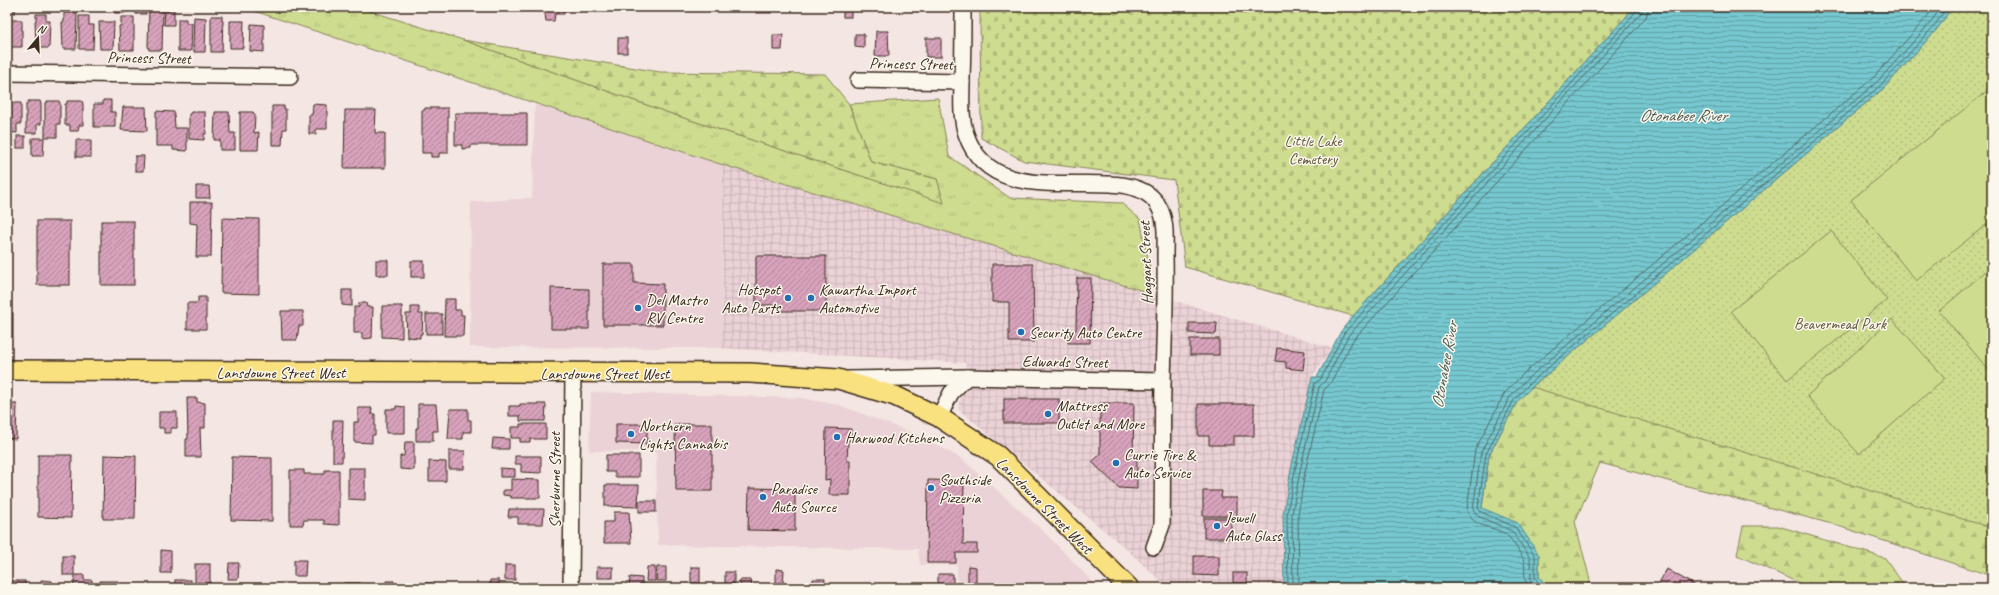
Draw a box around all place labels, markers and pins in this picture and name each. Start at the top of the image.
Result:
place label: Hotspot Auto Parts [722,280,782,318]
place label: Kawartha Import Automotive [819,280,917,318]
place label: Del Mastro RV Centre [646,290,709,328]
marker: Hotspot Auto Parts [783,293,793,303]
marker: Kawartha Import Automotive [806,293,816,303]
marker: Del Mastro RV Centre [633,303,643,313]
place label: Security Auto Centre [1029,323,1143,343]
marker: Security Auto Centre [1016,327,1026,337]
place label: Mattress Outlet and More [1056,396,1146,434]
marker: Mattress Outlet and More [1043,409,1053,419]
place label: Northern Lights Cannabis [639,416,729,454]
place label: Harwood Kitchens [845,428,945,448]
marker: Northern Lights Cannabis [626,429,636,439]
marker: Harwood Kitchens [832,432,842,442]
place label: Currie Tire & Auto Service [1124,445,1197,483]
marker: Currie Tire & Auto Service [1111,458,1121,468]
place label: Southside Pizzeria [939,470,992,508]
place label: Paradise Auto Source [771,479,838,517]
marker: Southside Pizzeria [926,483,936,493]
marker: Paradise Auto Source [758,492,768,502]
place label: Jewell Auto Glass [1224,508,1283,546]
marker: Jewell Auto Glass [1212,521,1222,531]

